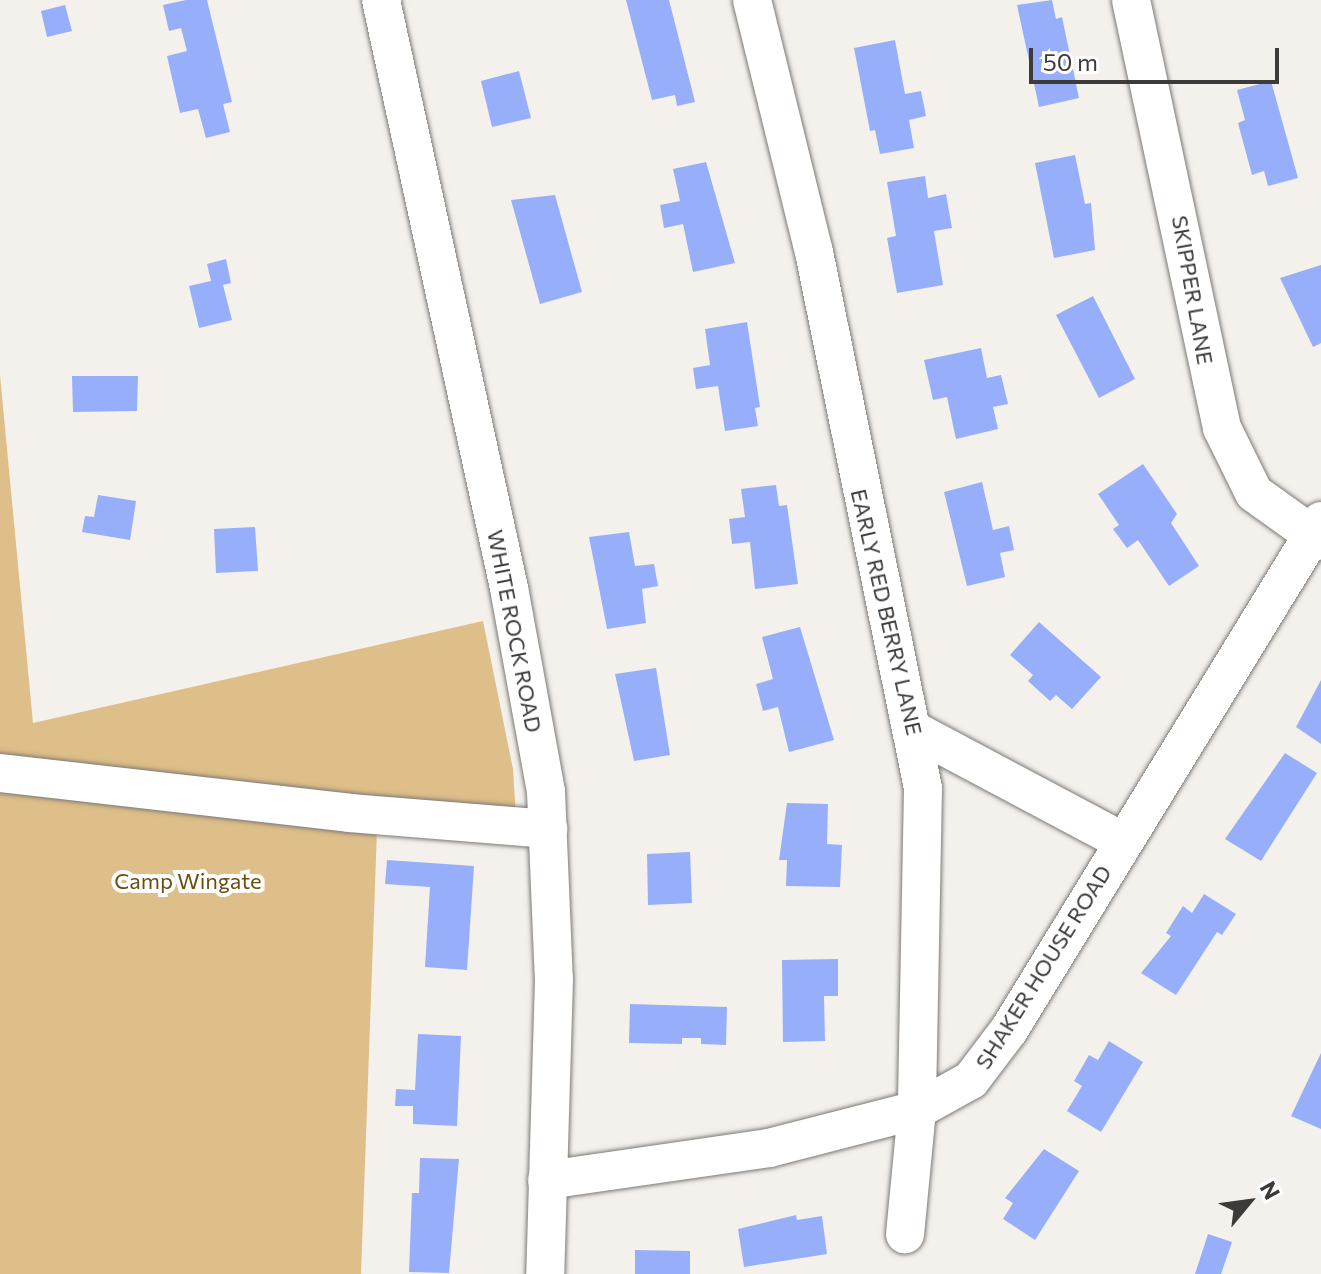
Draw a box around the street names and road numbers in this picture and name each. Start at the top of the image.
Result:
street label: SKIPPER LANE [1167,213,1219,367]
street label: EARLY RED BERRY LANE [846,486,928,738]
street label: WHITE ROCK ROAD [482,527,548,735]
street label: SHAKER HOUSE ROAD [970,860,1116,1074]

